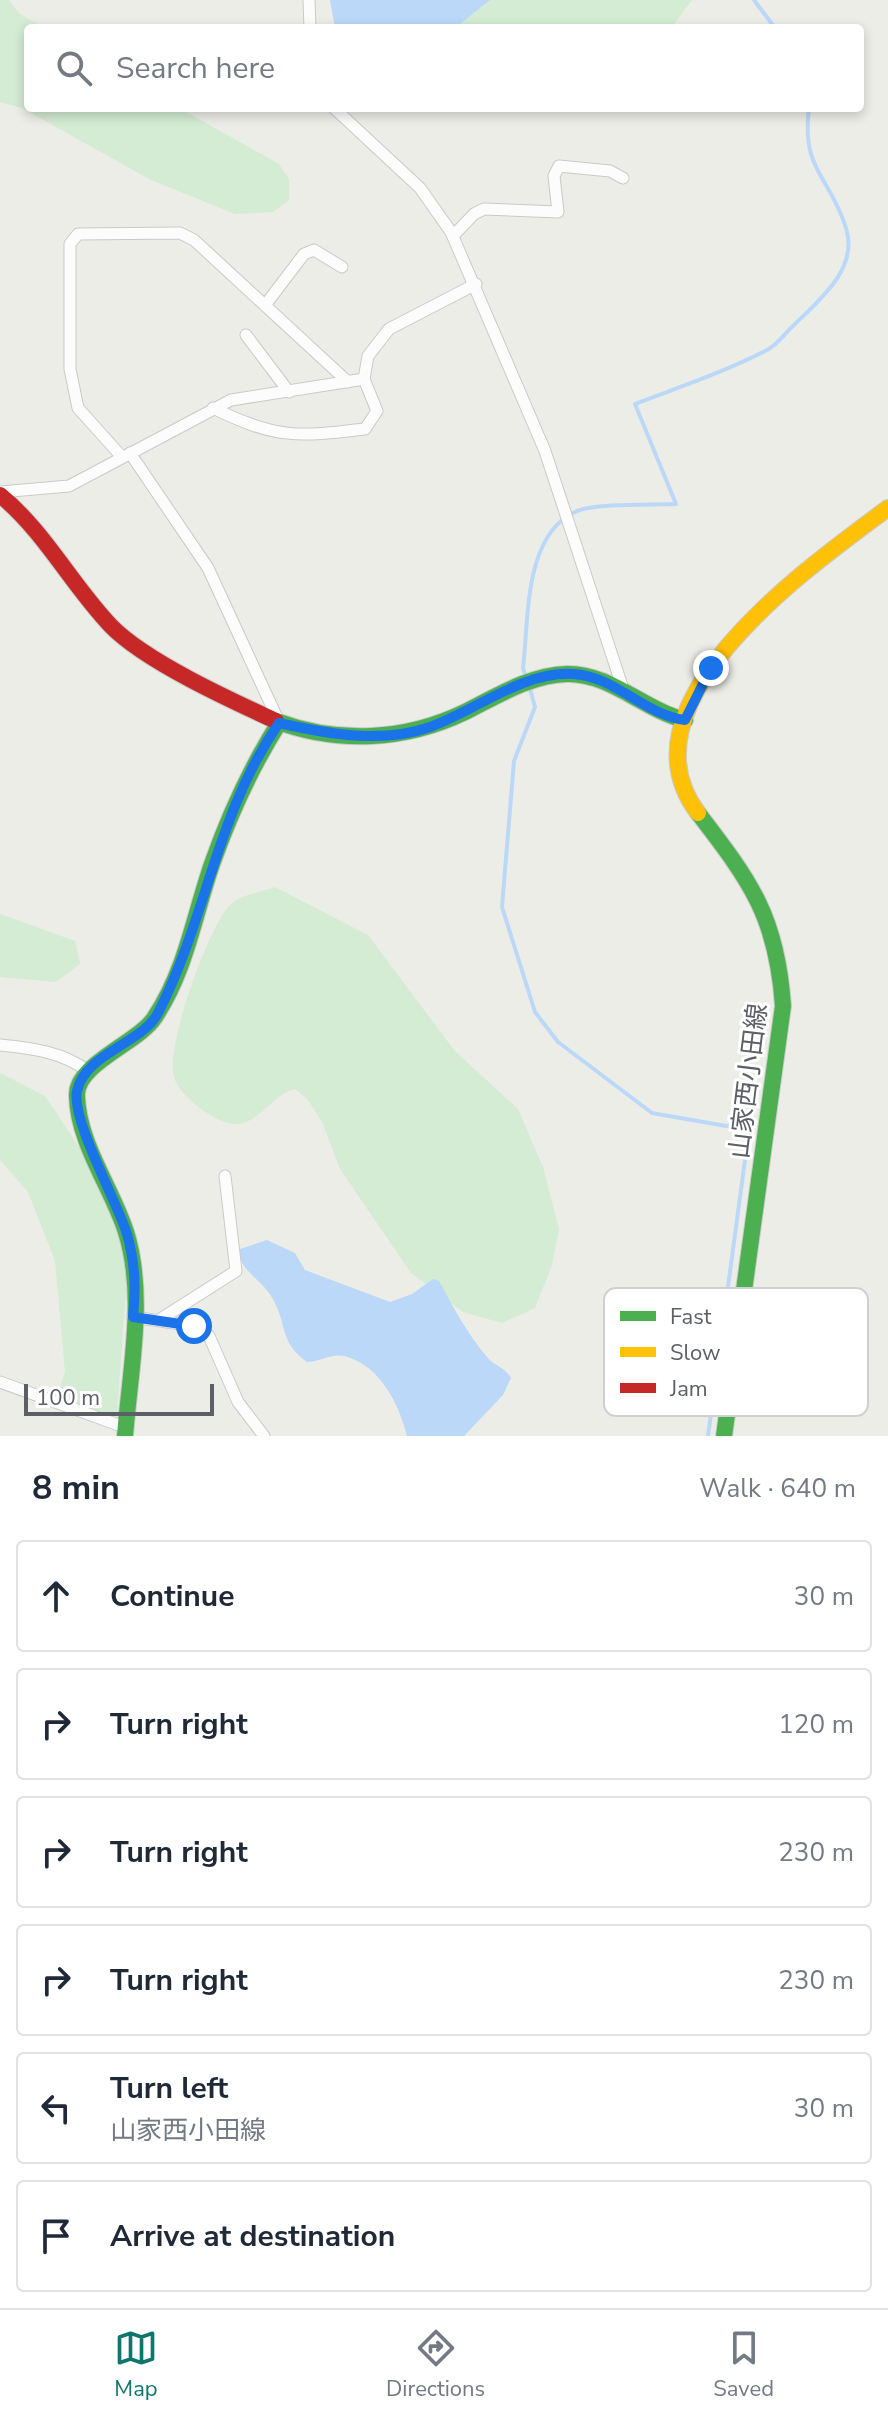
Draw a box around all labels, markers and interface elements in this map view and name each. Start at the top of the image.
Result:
search box [24,24,864,112]
icon: search [52,46,96,90]
text: Search here [116,48,275,89]
route end [693,650,729,686]
street label: 山家西小田線 [722,1002,775,1161]
legend [604,1288,868,1416]
text: Fast [670,1302,712,1332]
route start [176,1308,212,1344]
text: Slow [670,1338,721,1368]
text: Jam [669,1374,708,1404]
scale bar [24,1380,214,1416]
text: 100 m [36,1383,100,1413]
text: 8 min [32,1465,120,1511]
text: Walk · 640 m [699,1471,856,1506]
icon: ahead [34,1574,78,1618]
text: Continue [110,1576,235,1617]
text: 30 m [794,1579,854,1614]
icon: right [34,1702,78,1746]
text: Turn right [110,1704,248,1745]
text: 120 m [778,1707,854,1742]
icon: right [34,1830,78,1874]
text: Turn right [110,1832,248,1873]
text: 230 m [778,1835,854,1870]
icon: right [34,1958,78,2002]
text: Turn right [110,1960,248,2001]
text: 230 m [778,1963,854,1998]
text: Turn left [110,2068,228,2109]
icon: left [34,2086,78,2130]
text: 30 m [794,2091,854,2126]
text: 山家西小田線 [110,2113,266,2148]
icon: arrive [34,2214,78,2258]
text: Arrive at destination [110,2216,395,2257]
tab: Map [114,2326,158,2404]
tab: Directions [386,2326,485,2404]
tab: Saved [713,2326,774,2404]

